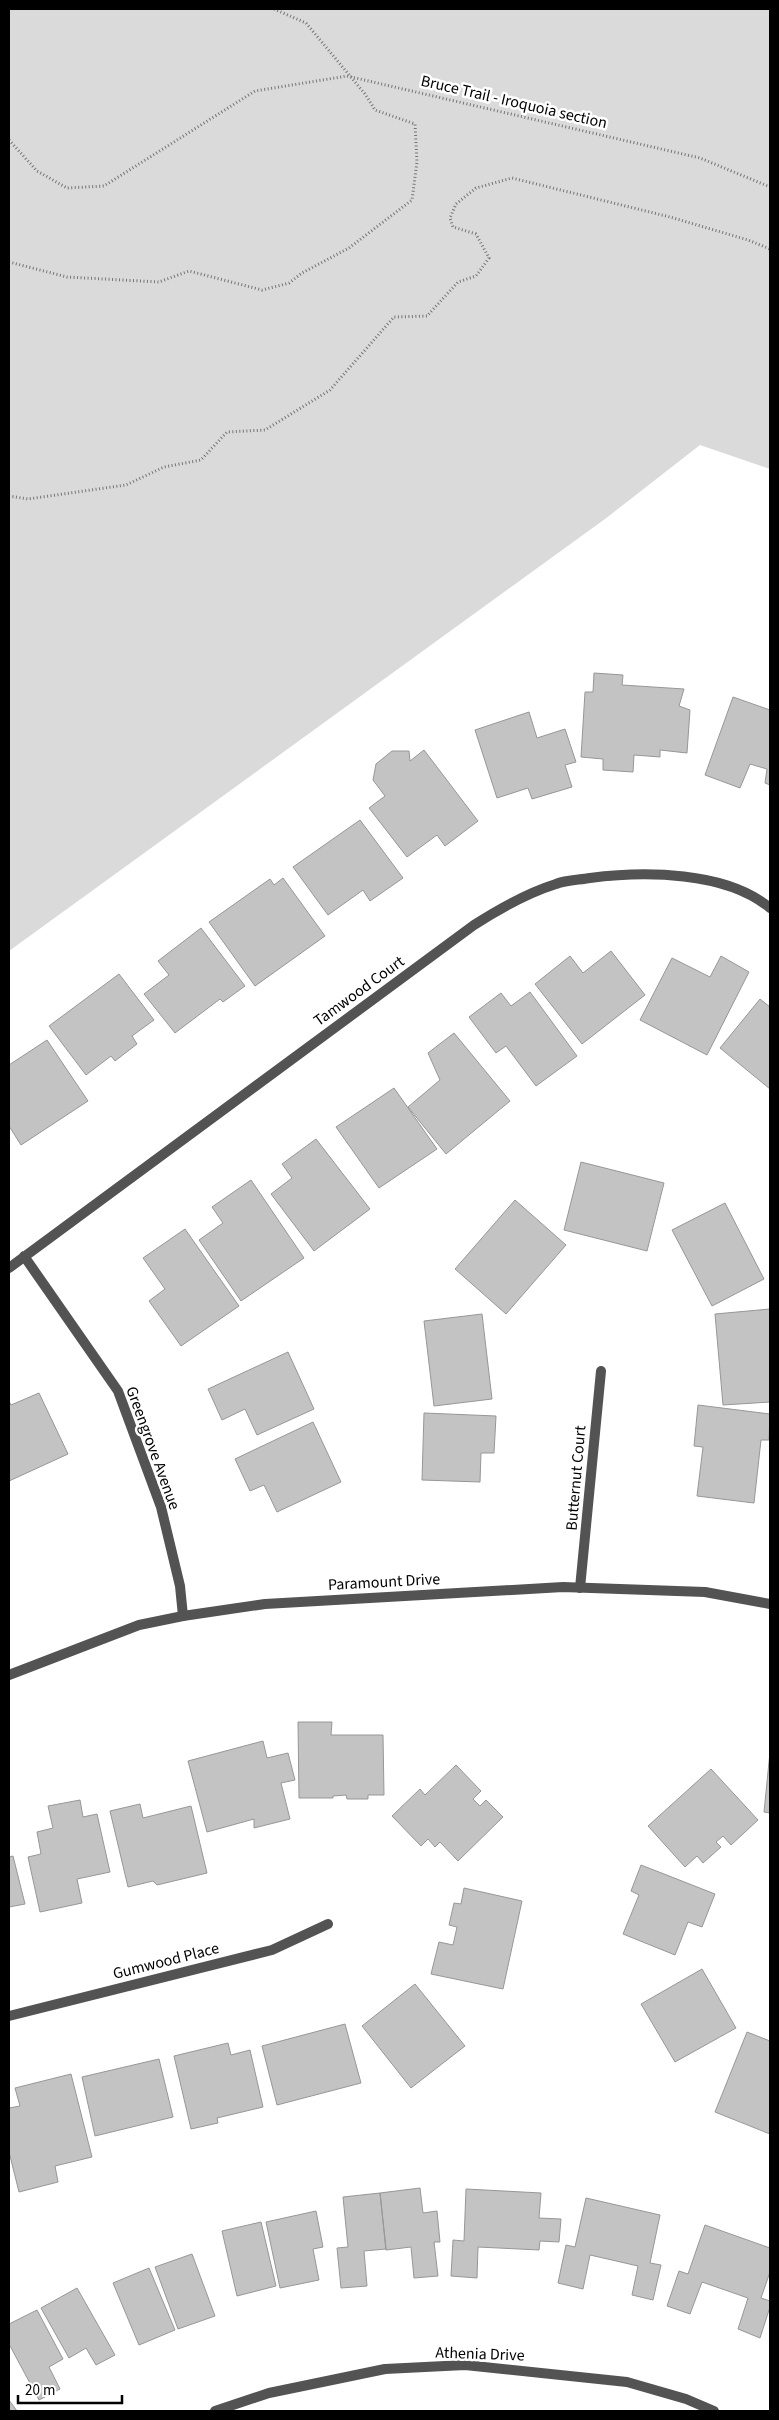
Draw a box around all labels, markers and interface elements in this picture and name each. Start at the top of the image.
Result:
street label: Bruce Trail - Iroquoia section [419,70,609,134]
street label: Tamwood Court [309,950,409,1031]
street label: Greengrove Avenue [120,1383,186,1513]
street label: Butternut Court [560,1424,592,1531]
street label: Paramount Drive [327,1568,441,1596]
street label: Gumwood Place [111,1937,222,1985]
street label: Athenia Drive [435,2341,525,2367]
scale bar [18,2372,121,2404]
text: 20 m [25,2380,55,2401]

